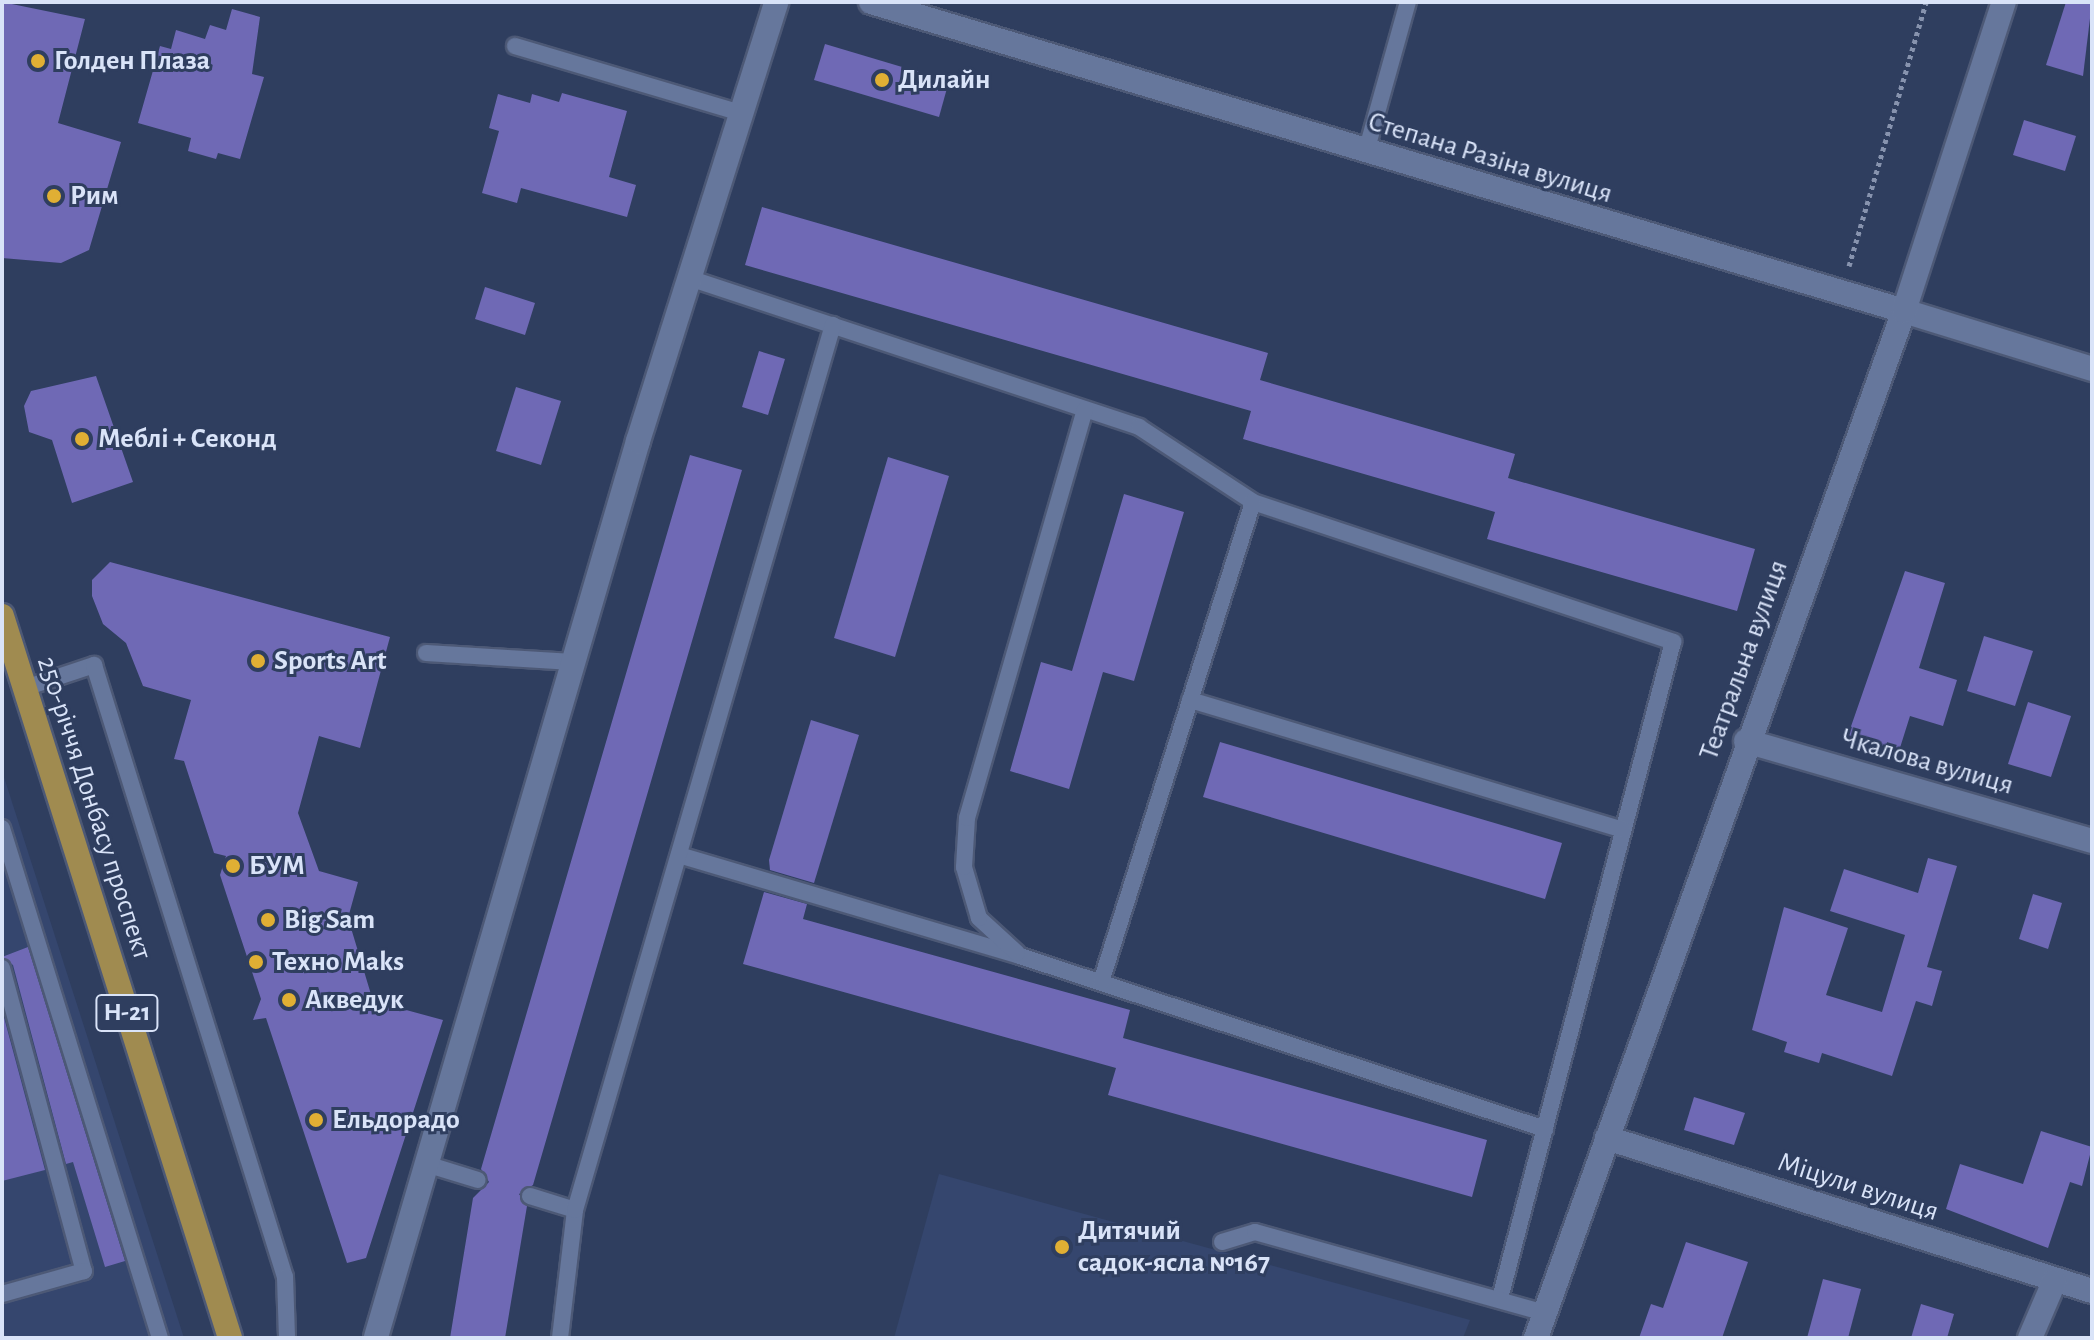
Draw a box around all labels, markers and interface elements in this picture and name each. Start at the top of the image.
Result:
place label: Голден Плаза [54,44,210,78]
marker: Голден Плаза [29,52,47,70]
place label: Дилайн [898,63,990,97]
marker: Дилайн [873,71,891,89]
street label: Степана Разіна вулиця [1364,105,1616,211]
place label: Рим [70,179,119,213]
marker: Рим [45,187,63,205]
place label: Меблі + Секонд [98,422,277,456]
marker: Меблі + Секонд [73,430,91,448]
street label: Театральна вулиця [1692,556,1796,764]
place label: Sports Art [274,644,386,678]
street label: 250-річчя Донбасу проспект [29,652,159,964]
marker: Sports Art [249,652,267,670]
street label: Чкалова вулиця [1837,721,2017,803]
place label: БУМ [249,849,305,883]
marker: БУМ [224,857,242,875]
place label: Big Sam [284,903,375,937]
marker: Big Sam [259,911,277,929]
place label: Техно Maks [272,945,404,979]
marker: Техно Maks [247,953,265,971]
place label: Акведук [305,983,404,1017]
road number: Н-21 [95,991,159,1035]
marker: Акведук [280,991,298,1009]
place label: Ельдорадо [332,1103,460,1137]
marker: Ельдорадо [307,1111,325,1129]
street label: Міцули вулиця [1773,1145,1943,1229]
place label: Дитячий садок-ясла №167 [1078,1214,1270,1280]
marker: Дитячий садок-ясла №167 [1053,1238,1071,1256]

